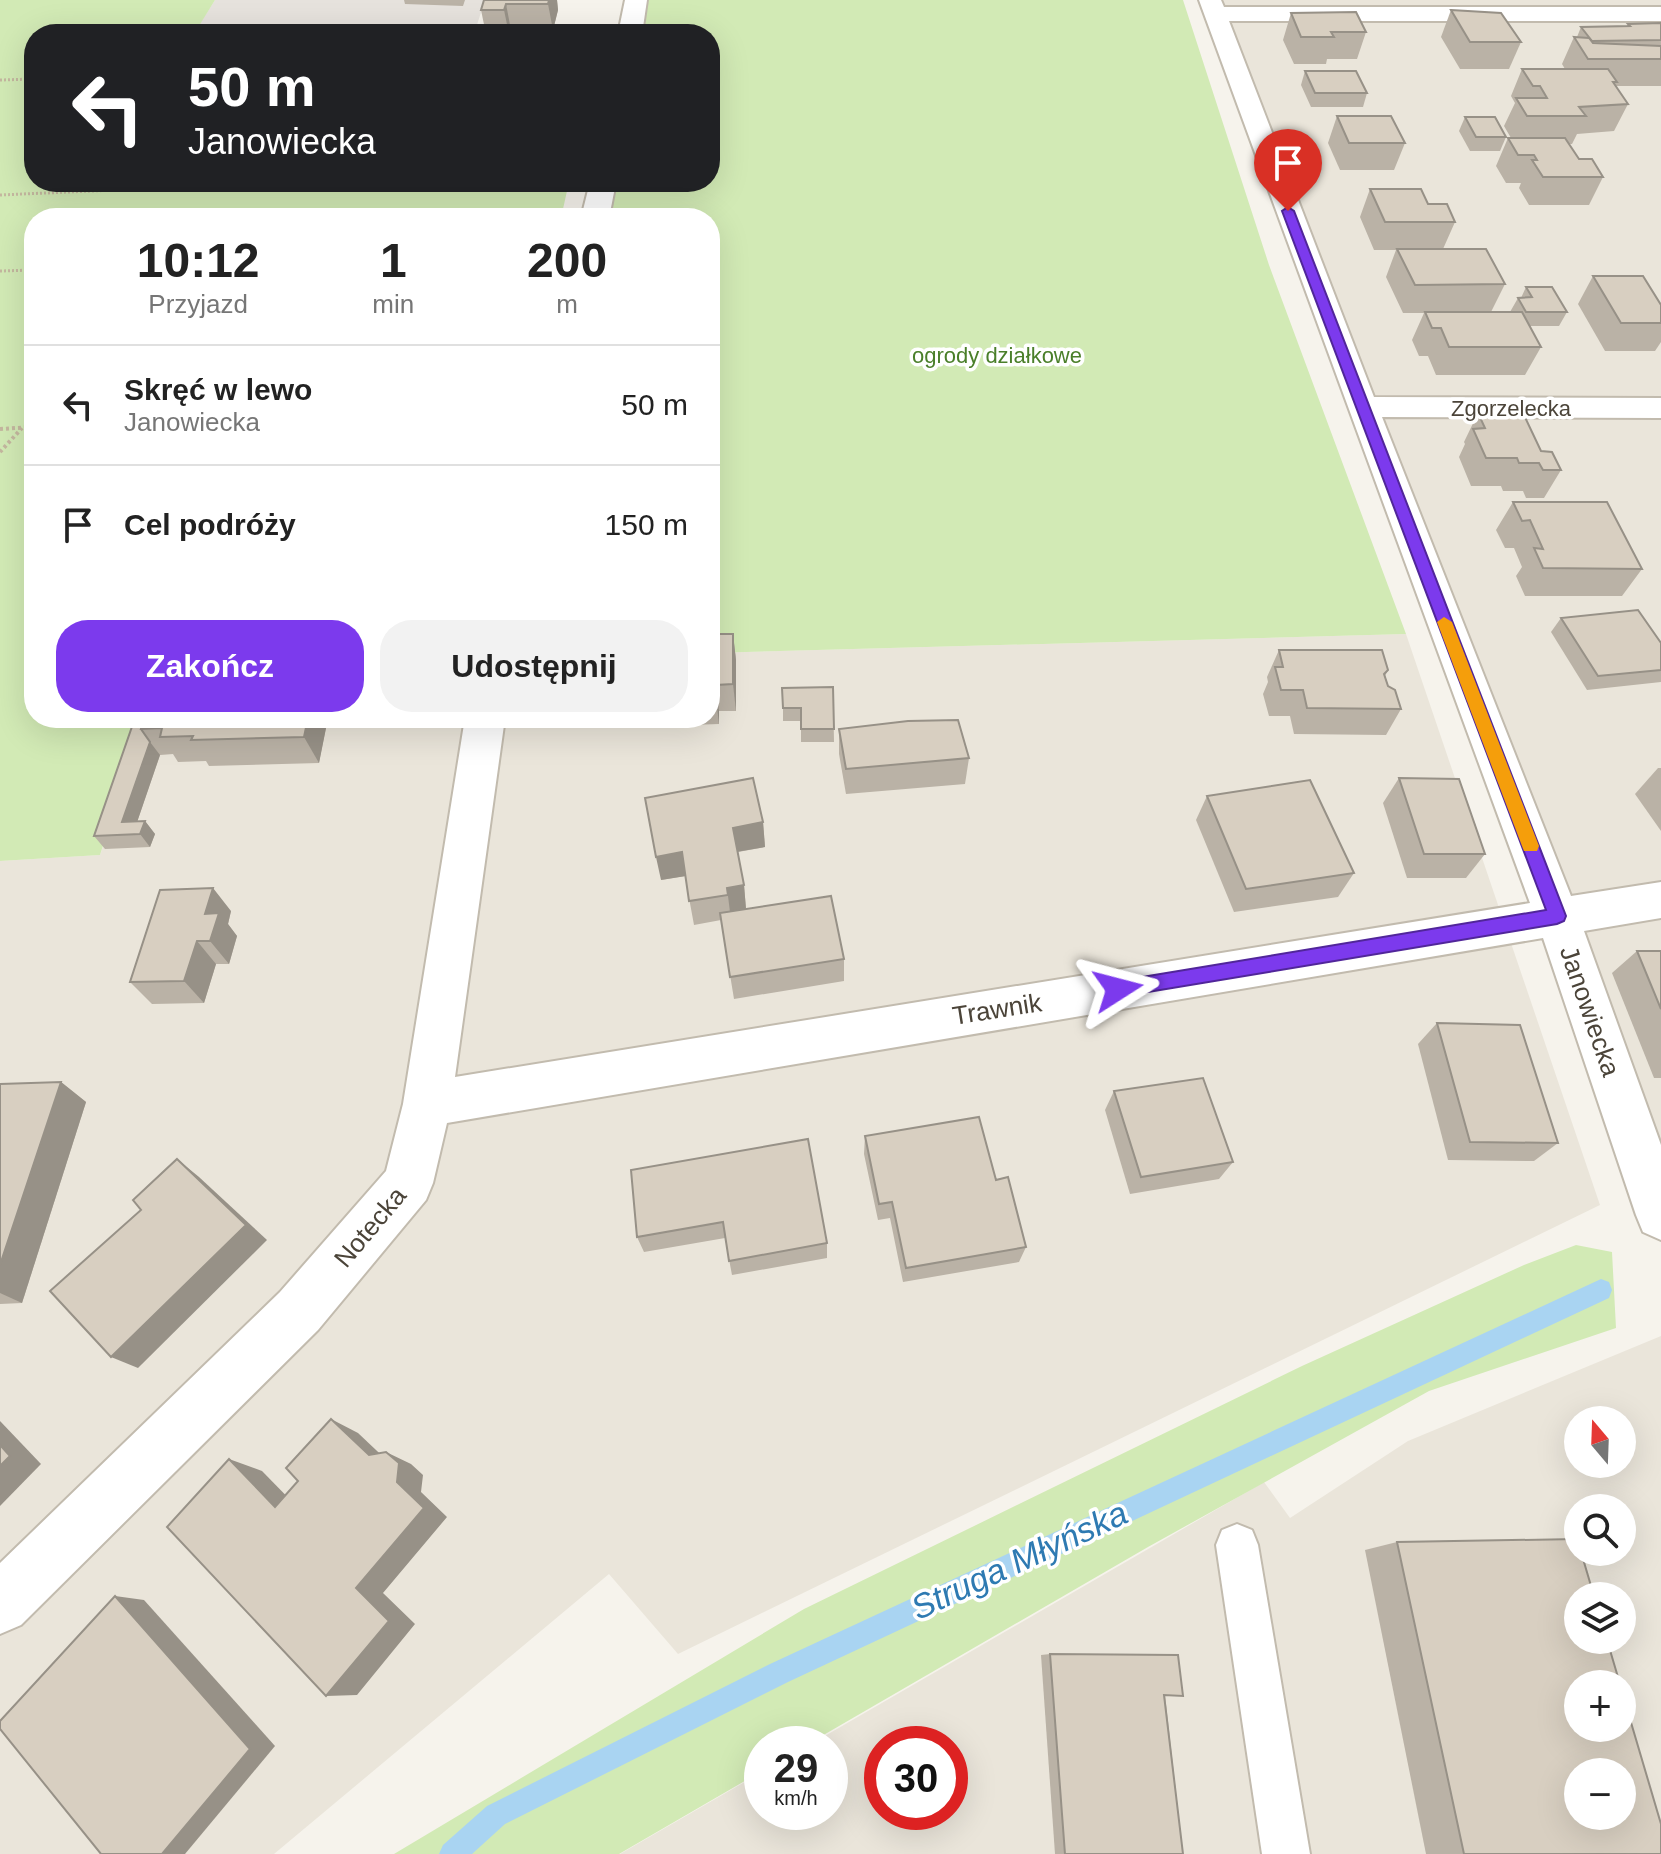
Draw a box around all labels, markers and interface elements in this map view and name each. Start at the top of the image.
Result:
text: 50 m [188,55,316,118]
icon: left [56,56,160,160]
text: Janowiecka [188,121,376,162]
pin [1254,129,1322,211]
icon: arrive [1266,141,1310,185]
text: 10:12 [137,234,260,287]
text: 1 [380,234,407,287]
text: 200 [527,234,607,287]
text: Przyjazd [148,289,248,319]
text: min [372,289,414,319]
text: m [556,289,578,319]
park label: ogrody działkowe [912,343,1082,368]
text: Skręć w lewo [124,373,312,406]
icon: left [56,383,100,427]
text: 50 m [621,388,688,421]
street label: Zgorzelecka [1451,396,1572,421]
text: Janowiecka [124,407,260,437]
icon: arrive [56,503,100,547]
text: Cel podróży [124,508,296,541]
text: 150 m [605,508,688,541]
button: Zakończ [56,620,364,712]
button: Udostępnij [380,620,688,712]
street label: Janowiecka [1554,942,1626,1081]
position arrow [1076,947,1160,1031]
street label: Trawnik [950,987,1045,1031]
street label: Notecka [328,1180,412,1273]
north arrow [1564,1406,1636,1478]
map controls [1564,1406,1636,1830]
water label: Struga Młyńska [905,1493,1133,1627]
button: search [1564,1494,1636,1566]
button: layers [1564,1582,1636,1654]
button: + [1564,1670,1636,1742]
speed limit sign: 30 [864,1726,968,1830]
text: 29 [774,1746,818,1790]
button: − [1564,1758,1636,1830]
text: km/h [774,1787,818,1809]

